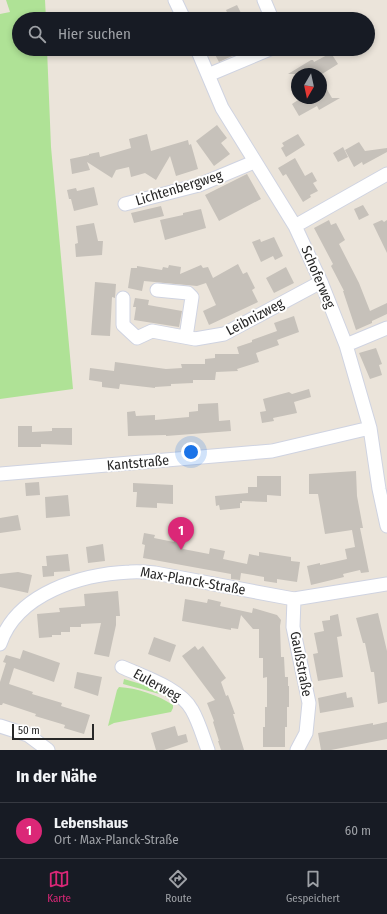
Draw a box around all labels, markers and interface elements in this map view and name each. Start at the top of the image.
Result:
search box [12,12,375,56]
icon: search [26,23,48,45]
text: Hier suchen [58,25,131,43]
north arrow [291,68,327,104]
street label: Lichtenbergweg [133,167,225,209]
street label: Schoferweg [297,243,339,311]
street label: Leibnizweg [223,295,287,339]
your location [181,442,201,462]
street label: Kantstraße [106,452,170,474]
pin: 1 [168,517,194,550]
street label: Max-Planck-Straße [139,563,247,599]
street label: Gaußstraße [286,630,316,698]
street label: Eulerweg [130,665,184,705]
scale bar [12,722,94,741]
text: 50 m [18,724,40,737]
text: In der Nähe [16,766,97,787]
text: Lebenshaus [54,814,128,832]
text: 1 [26,823,32,838]
text: 60 m [345,823,371,838]
text: Ort · Max-Planck-Straße [54,832,179,847]
tab: Karte [47,868,71,905]
tab: Route [165,868,192,905]
tab: Gespeichert [286,868,340,905]

